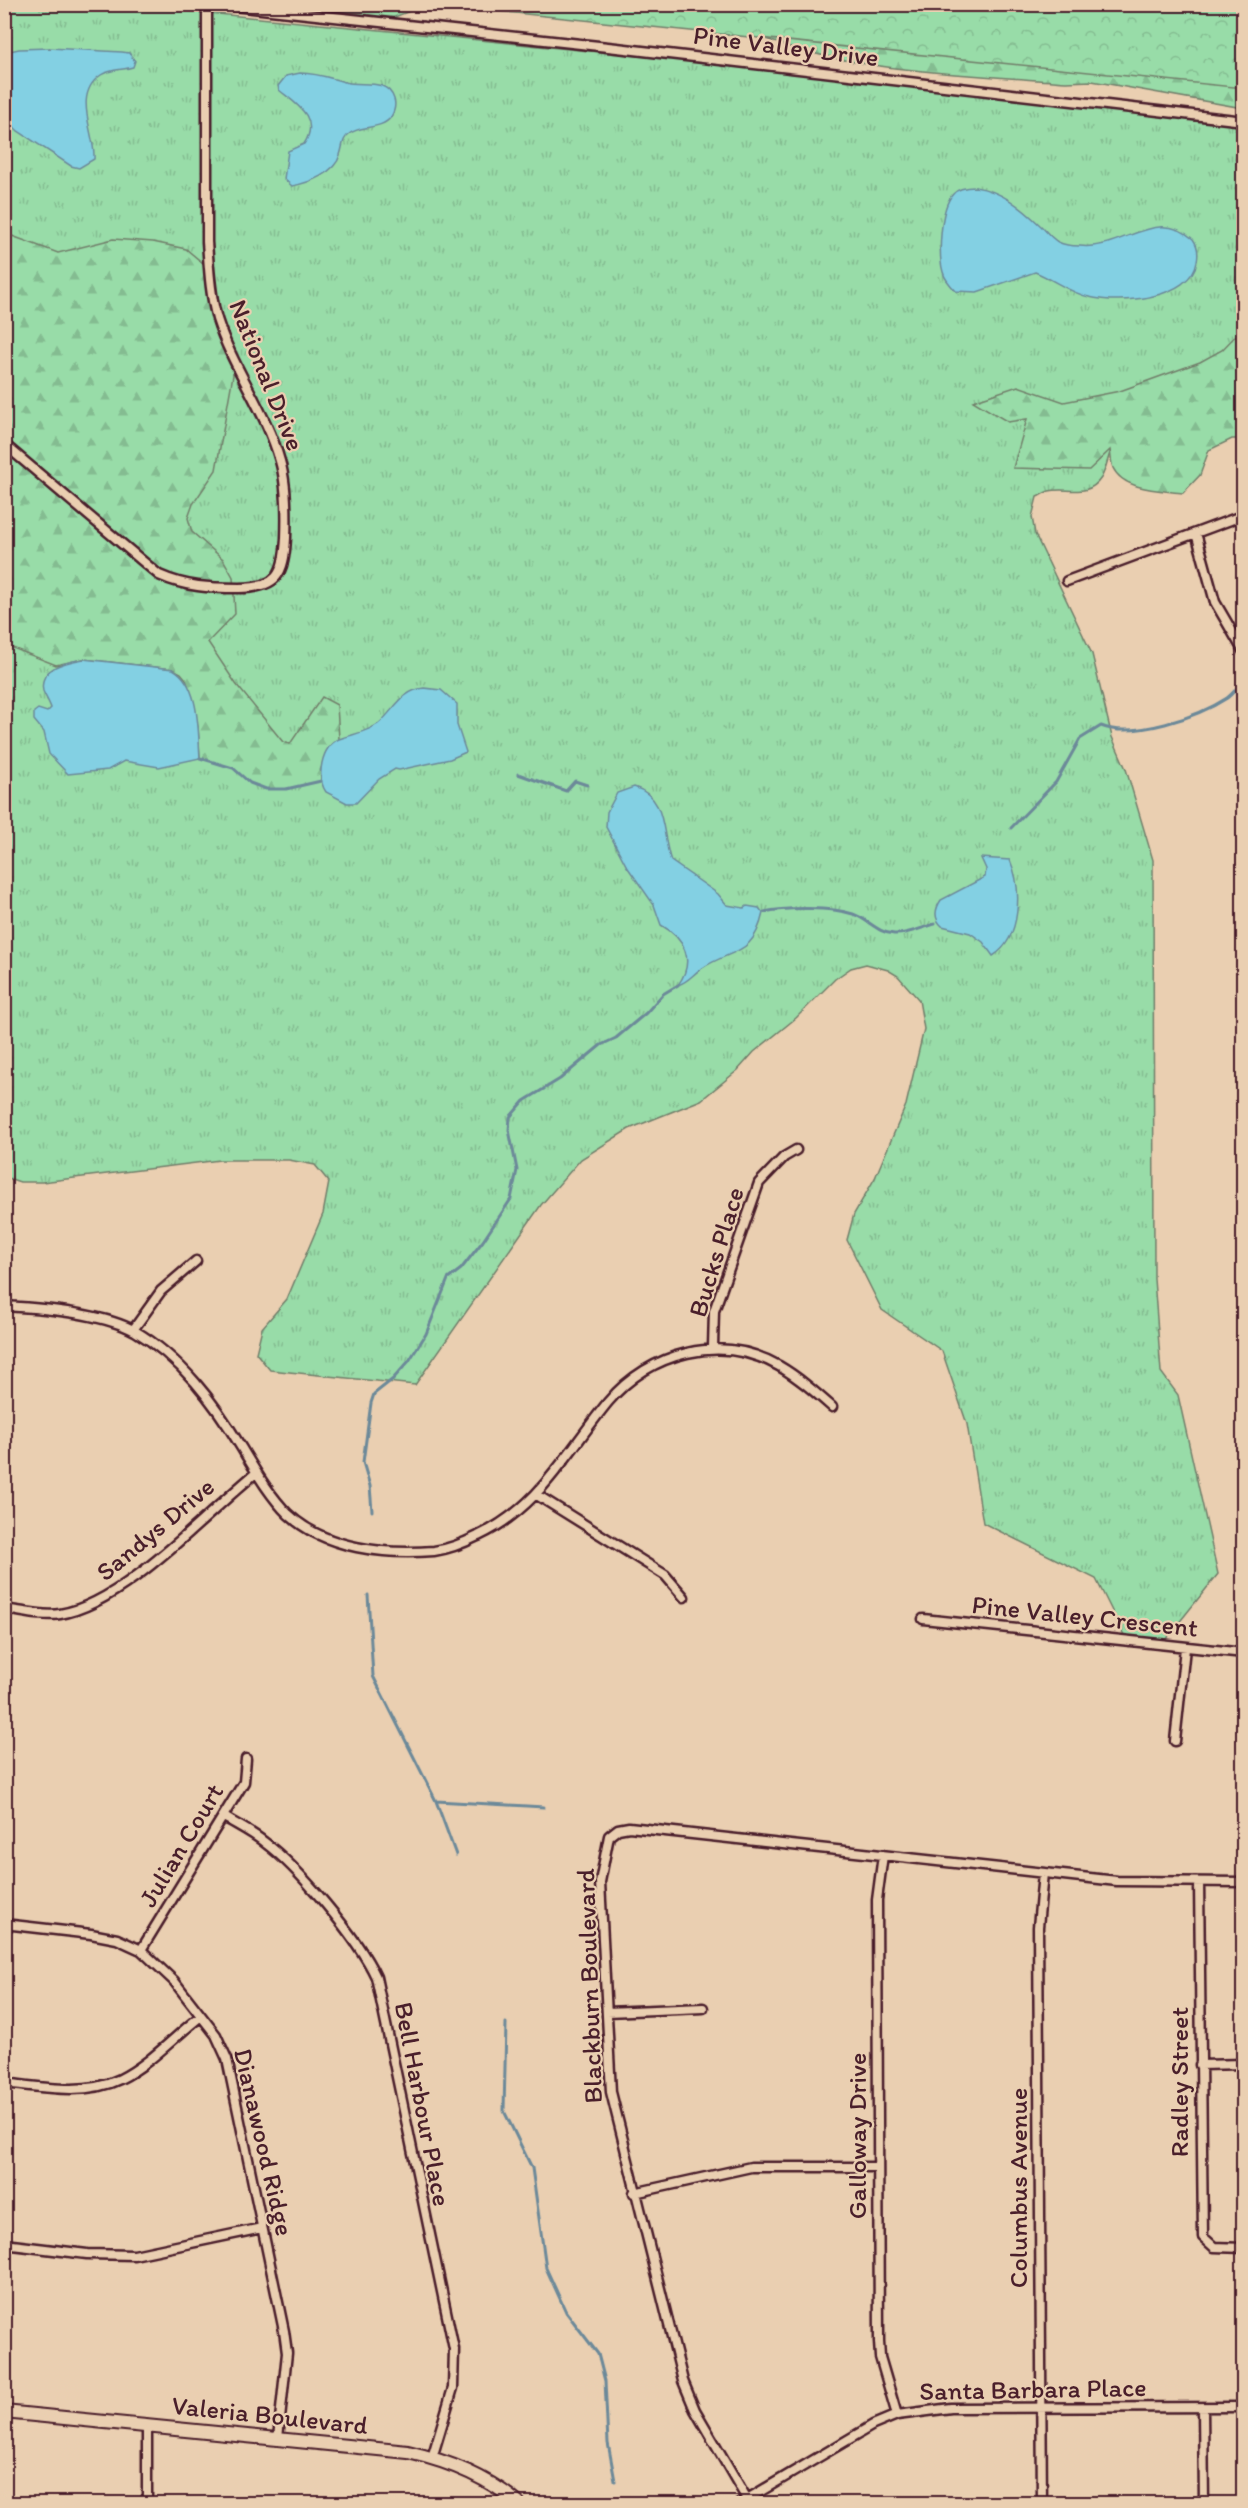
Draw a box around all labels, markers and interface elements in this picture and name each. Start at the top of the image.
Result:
street label: Pine Valley Drive [691,19,881,73]
street label: National Drive [222,295,312,455]
street label: Bucks Place [681,1183,751,1321]
street label: Sandys Drive [89,1470,221,1588]
street label: Pine Valley Crescent [970,1588,1200,1644]
street label: Julian Court [132,1777,230,1913]
street label: Blackburn Boulevard [569,1867,609,2104]
street label: Bell Harbour Place [388,1999,458,2209]
street label: Radley Street [1163,2007,1195,2157]
street label: Dianawood Ridge [227,2045,301,2239]
street label: Galloway Drive [841,2053,873,2219]
street label: Columbus Avenue [1002,2088,1034,2288]
street label: Santa Barbara Place [919,2371,1147,2407]
street label: Valeria Boulevard [170,2389,370,2441]

